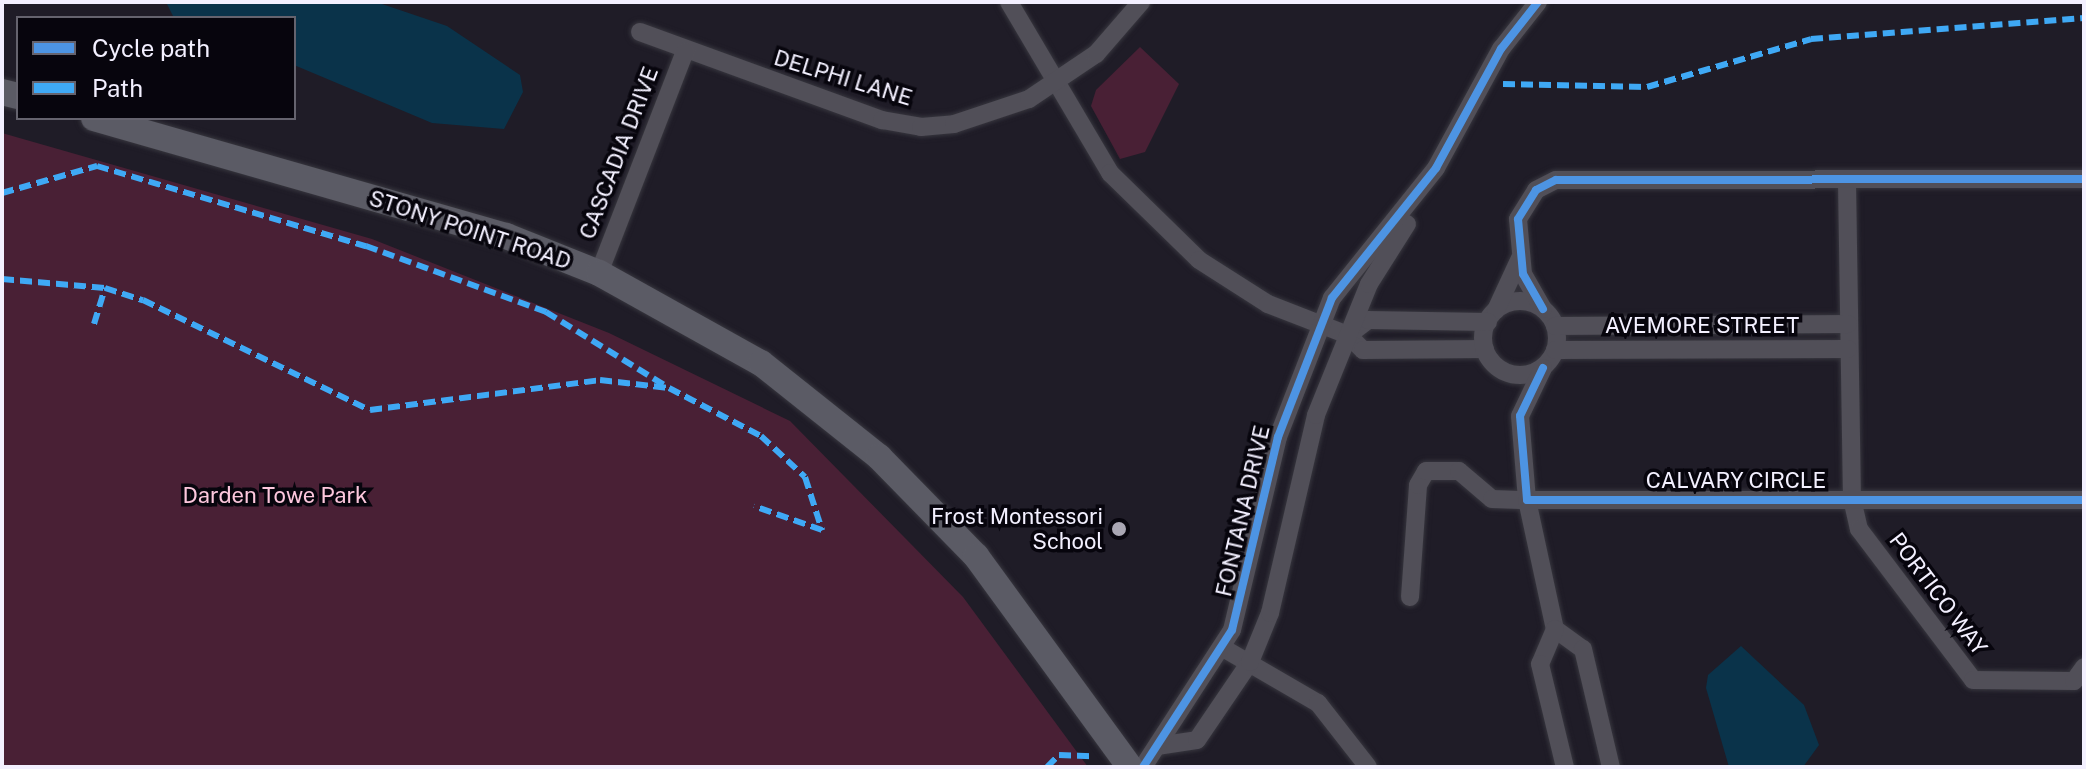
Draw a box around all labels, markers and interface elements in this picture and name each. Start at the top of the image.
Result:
legend [16,16,296,120]
text: Cycle path [92,34,210,62]
street label: DELPHI LANE [771,44,915,112]
street label: CASCADIA DRIVE [574,63,664,243]
text: Path [92,74,143,102]
street label: STONY POINT ROAD [366,185,574,275]
street label: AVEMORE STREET [1605,313,1799,339]
street label: FONTANA DRIVE [1210,423,1276,599]
street label: CALVARY CIRCLE [1646,468,1826,494]
park label: Darden Towe Park [183,483,367,509]
place label: Frost Montessori School [931,503,1103,554]
marker: Frost Montessori School [1110,520,1128,538]
street label: PORTICO WAY [1883,528,1993,660]

